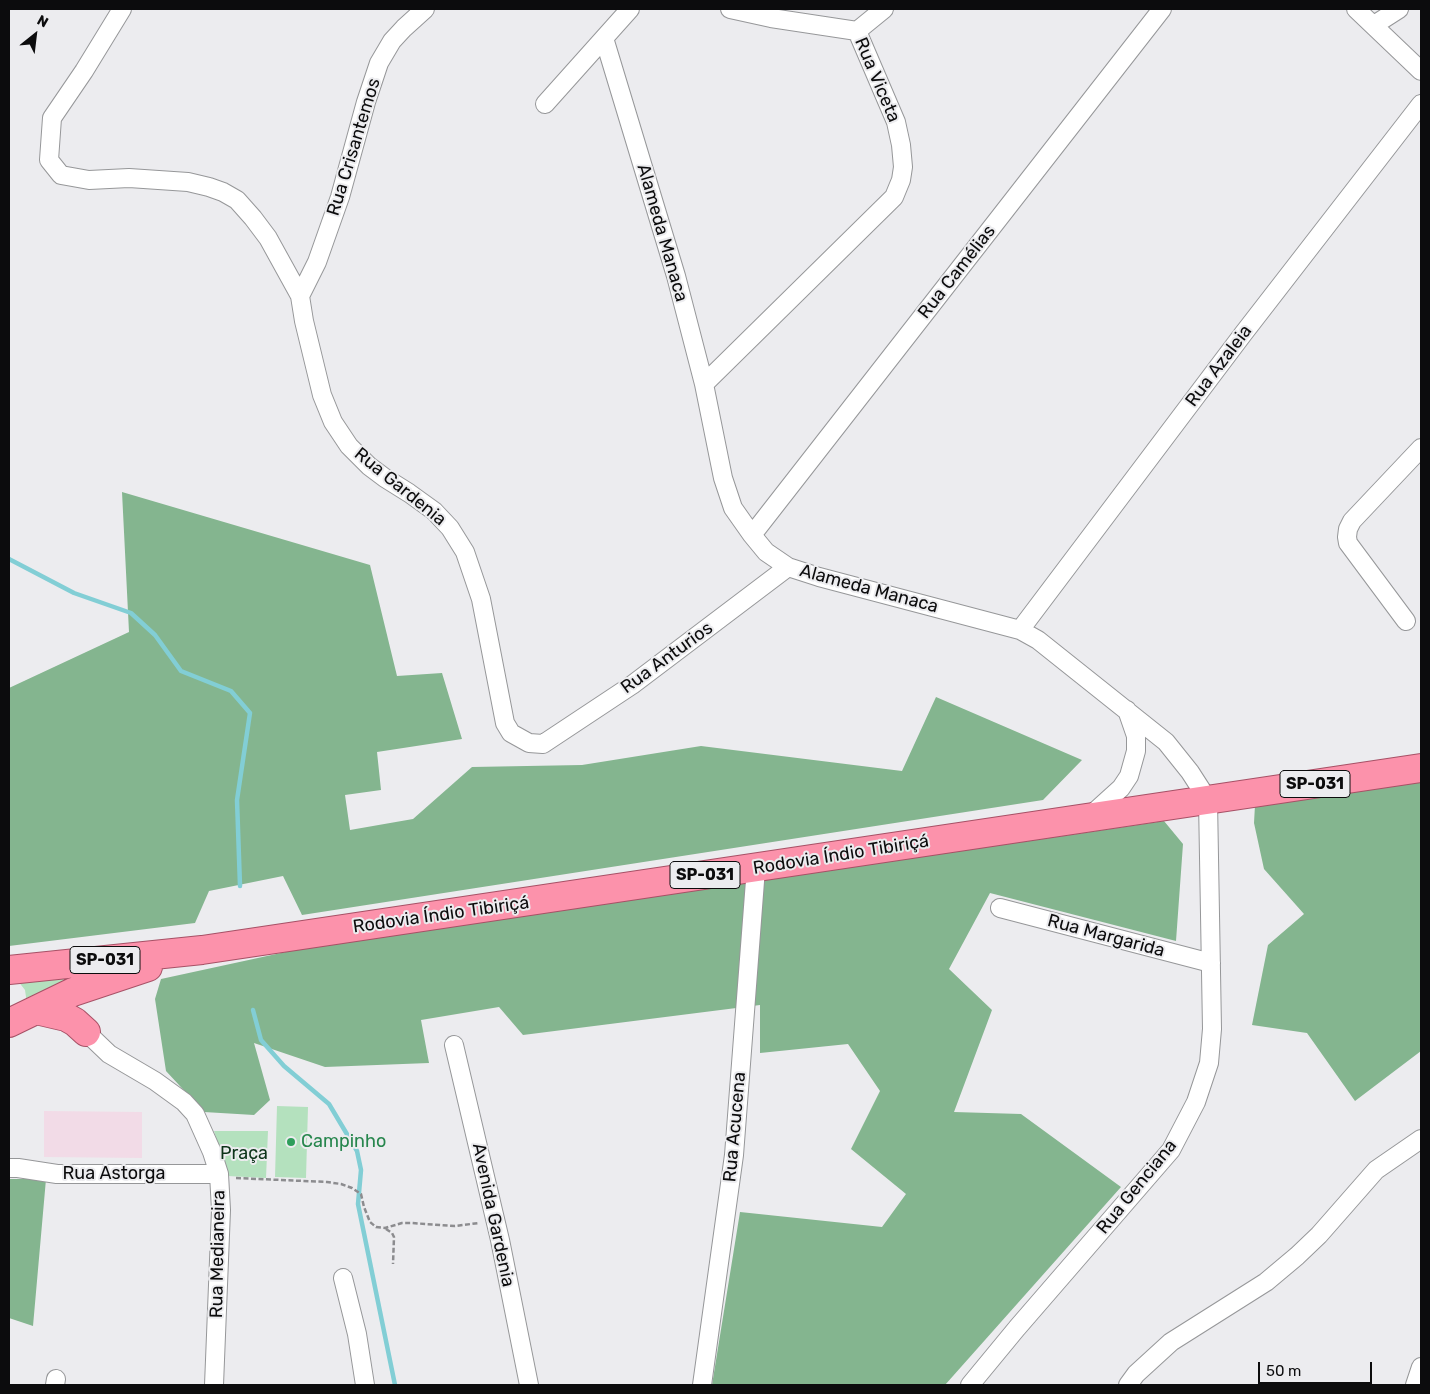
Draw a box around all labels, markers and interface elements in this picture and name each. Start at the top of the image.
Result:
north arrow [10,10,60,60]
text: N [34,12,51,31]
street label: Rua Viceta [849,34,905,126]
street label: Rua Crisantemos [323,76,385,218]
street label: Alameda Manaca [632,162,692,304]
street label: Rua Camélias [914,221,1000,323]
street label: Rua Azaleia [1181,321,1257,411]
street label: Rua Gardenia [350,443,450,531]
street label: Alameda Manaca [797,560,941,618]
street label: Rua Anturios [617,617,717,699]
road number: SP-031 [1280,771,1350,798]
street label: Rodovia Índio Tibiriçá [751,830,931,880]
road number: SP-031 [670,862,740,888]
street label: Rodovia Índio Tibiriçá [351,892,531,938]
street label: Rua Margarida [1045,910,1167,962]
road number: SP-031 [70,946,140,974]
street label: Rua Acucena [719,1071,751,1183]
place label: Campinho [301,1131,386,1153]
street label: Rua Genciana [1092,1135,1182,1239]
marker: Campinho [285,1136,297,1148]
street label: Avenida Gardenia [467,1141,519,1289]
park label: Praça [220,1143,268,1165]
street label: Rua Astorga [63,1163,165,1185]
street label: Rua Medianeira [206,1190,230,1318]
scale bar [1260,1352,1374,1384]
text: 50 m [1266,1362,1301,1380]

